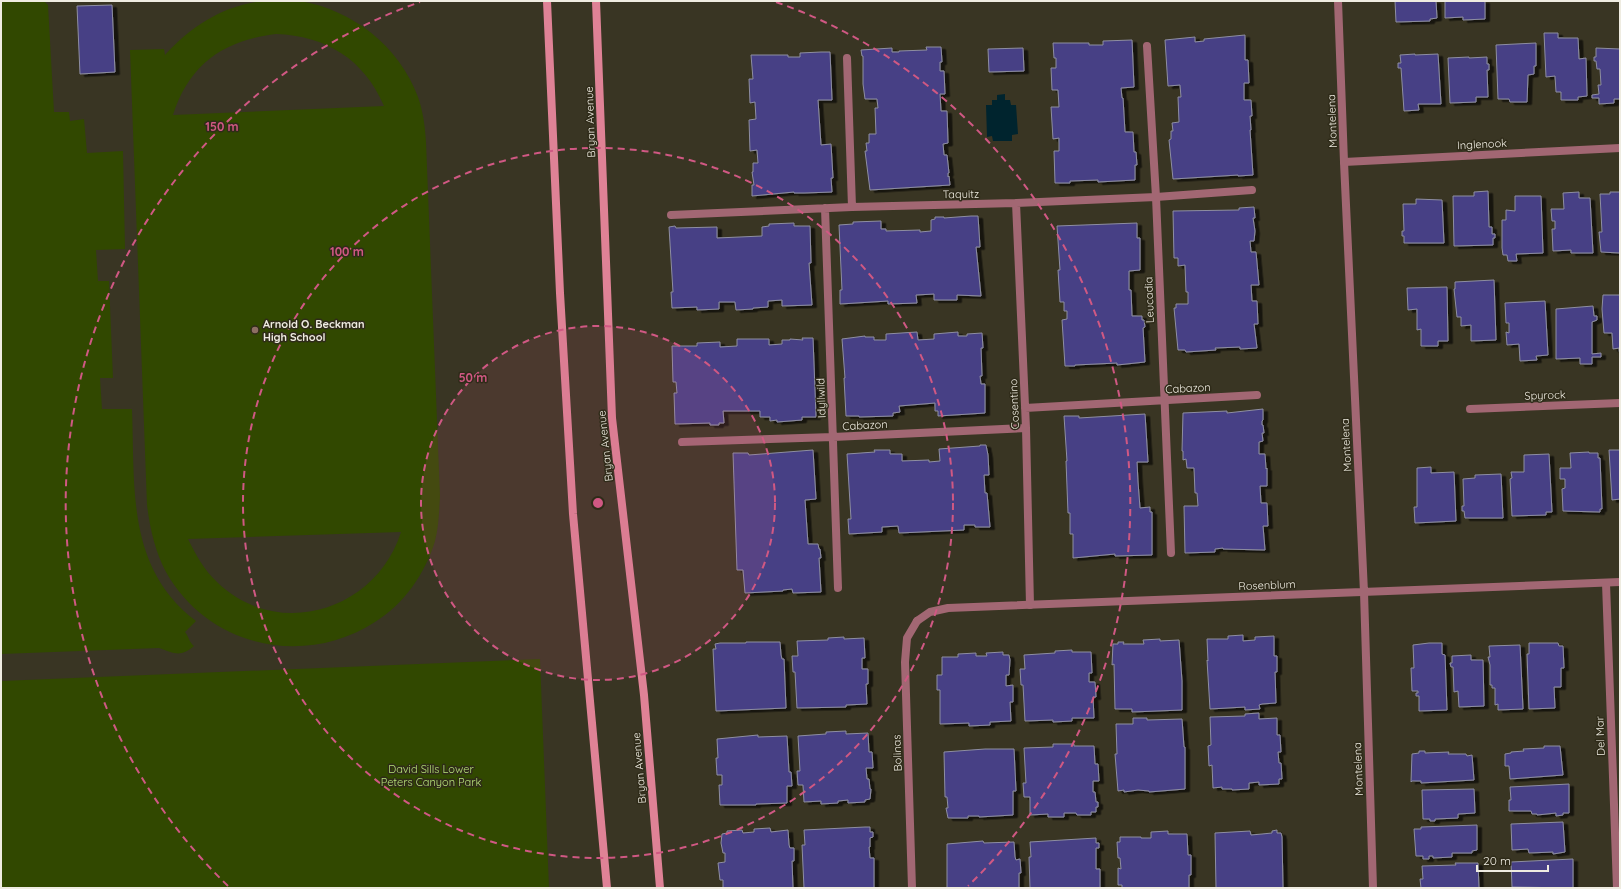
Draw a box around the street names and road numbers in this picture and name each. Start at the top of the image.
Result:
street label: Bryan Avenue [582,86,598,158]
street label: Montelena [1324,94,1340,148]
street label: Inglenook [1457,136,1508,152]
street label: Taquitz [943,187,979,201]
street label: Leucadia [1141,277,1157,323]
street label: Idyllwild [813,378,829,418]
street label: Cosentino [1006,378,1022,430]
street label: Cabazon [1165,380,1211,396]
street label: Spyrock [1524,387,1566,403]
street label: Bryan Avenue [594,410,616,482]
street label: Cabazon [842,417,888,433]
street label: Montelena [1338,418,1354,472]
street label: Rosenblum [1238,577,1296,593]
street label: Del Mar [1592,715,1608,756]
street label: Bryan Avenue [629,732,649,804]
street label: Bolinas [889,734,905,772]
street label: Montelena [1350,742,1366,796]

